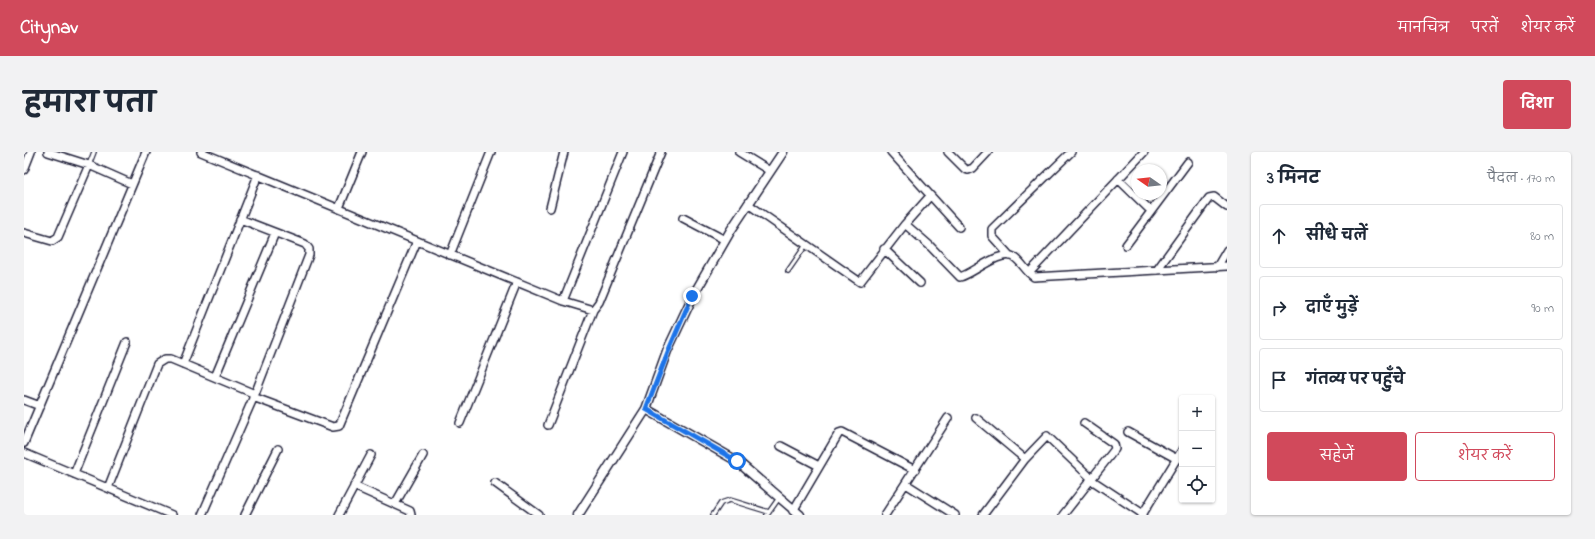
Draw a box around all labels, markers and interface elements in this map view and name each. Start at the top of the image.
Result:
text: Citynav [20,15,78,42]
text: मानचित्र [1398,18,1449,39]
text: परतें [1471,18,1499,39]
text: शेयर करें [1521,18,1575,39]
button: दिशा [1503,80,1571,129]
text: हमारा पता [24,85,155,126]
north arrow [1131,164,1167,200]
text: 3 मिनट [1267,166,1320,191]
text: पैदल · 170 m [1487,169,1555,188]
icon: ahead [1268,225,1290,247]
text: सीधे चलें [1306,225,1367,247]
text: 80 m [1530,227,1554,246]
route end [683,287,701,305]
icon: right [1268,297,1290,319]
text: दाएँ मुड़ें [1306,297,1358,319]
text: 90 m [1531,299,1554,318]
icon: arrive [1268,369,1290,391]
text: गंतव्य पर पहुँचे [1306,369,1405,391]
map controls [1179,395,1215,503]
button: + [1179,395,1215,431]
button: − [1179,431,1215,467]
button: सहेजें [1267,432,1407,481]
button: शेयर करें [1415,432,1555,481]
route start [728,452,746,470]
button: locate [1179,467,1215,503]

